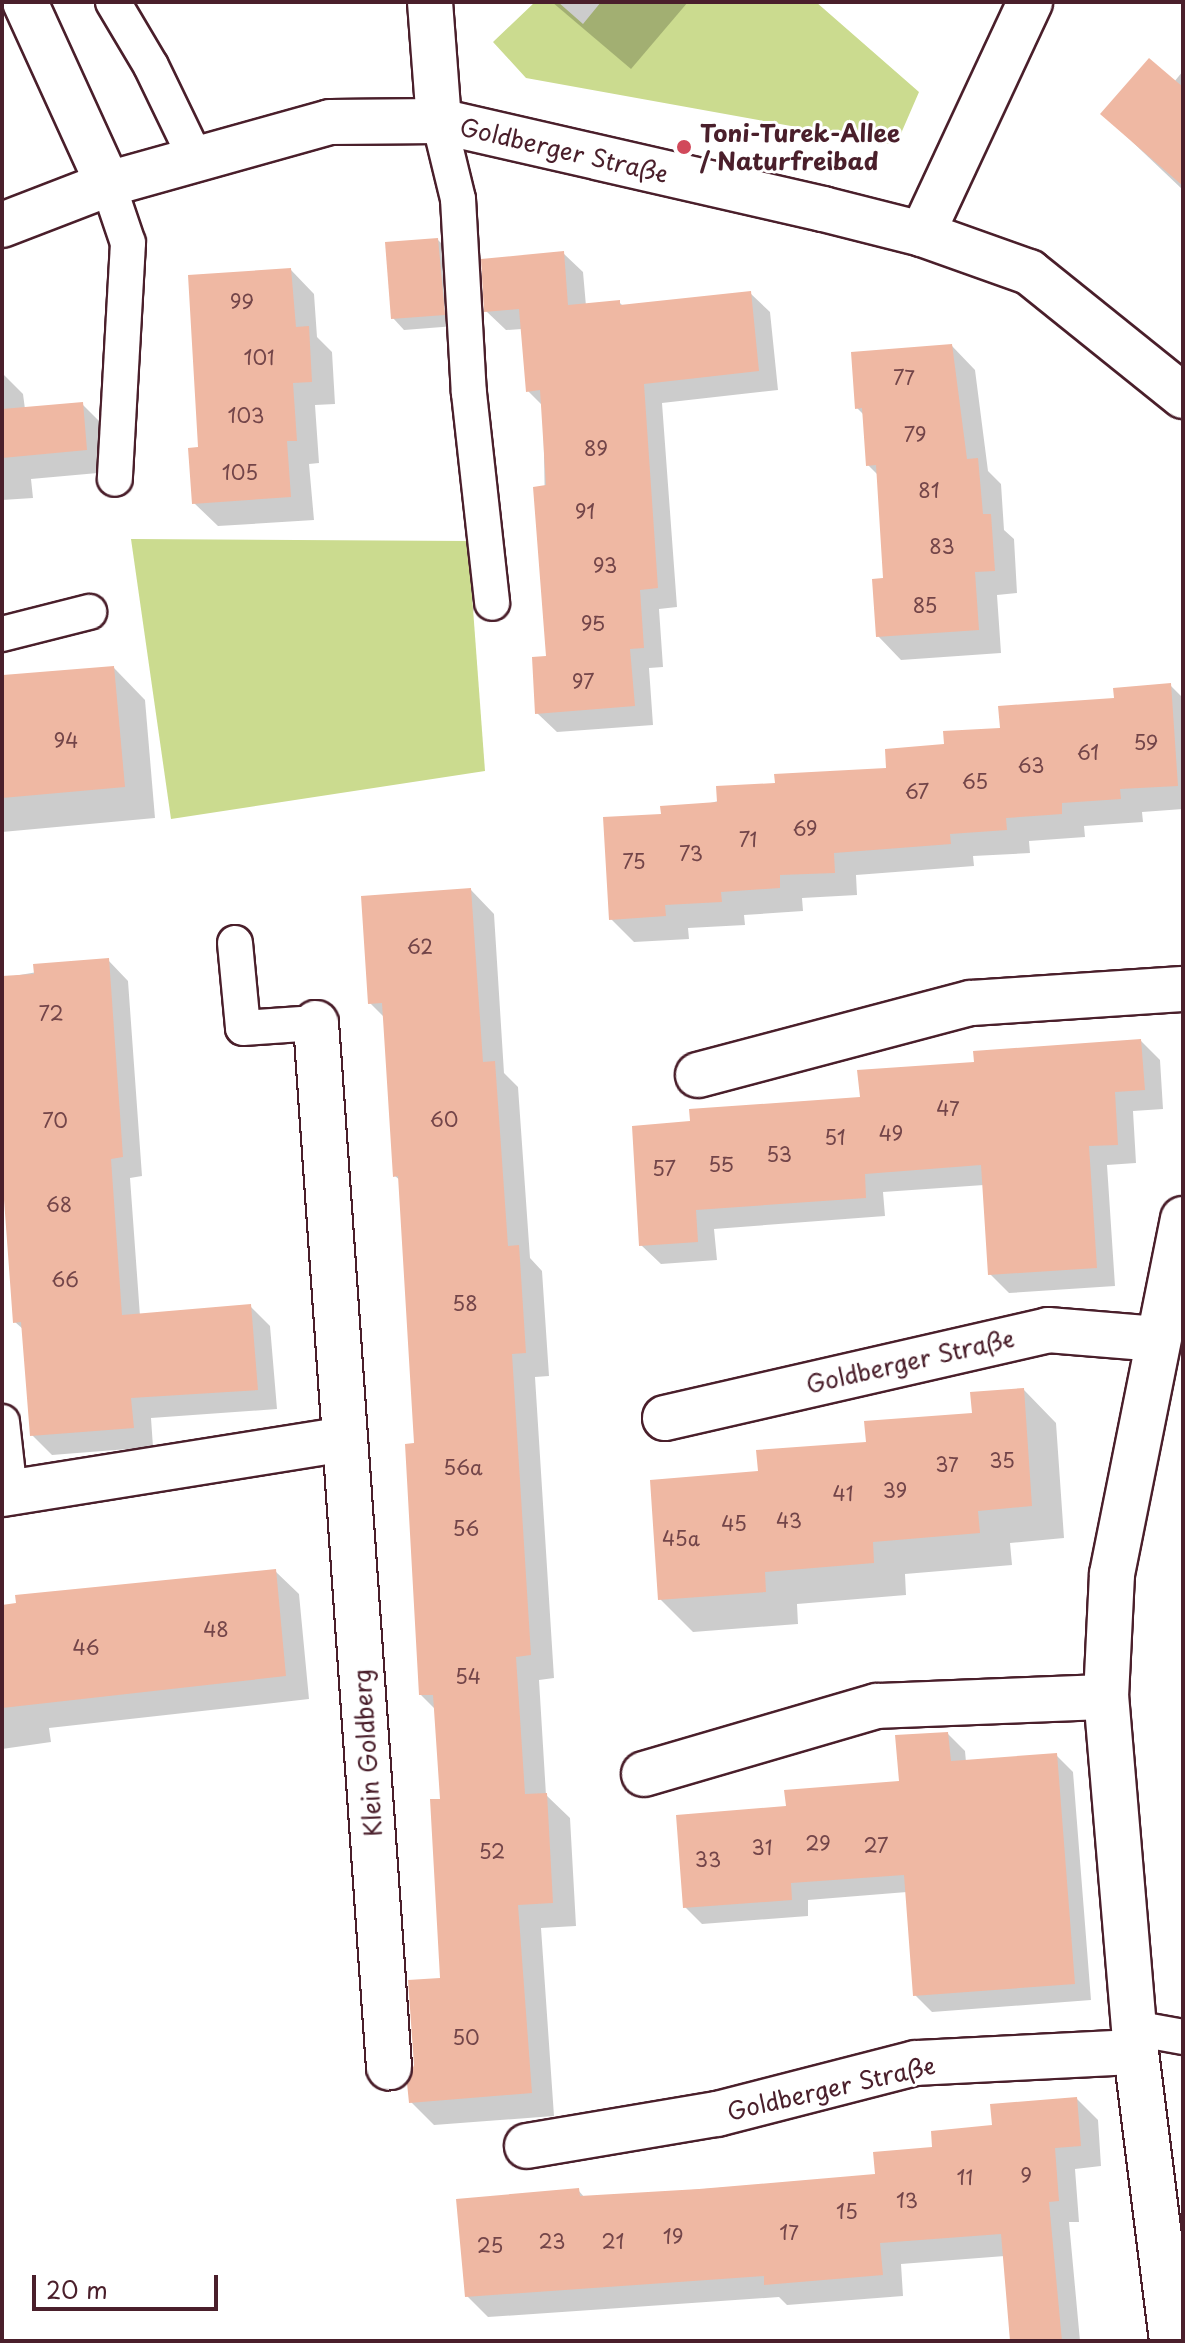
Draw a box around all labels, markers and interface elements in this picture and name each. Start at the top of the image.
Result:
street label: Goldberger Straße [456,112,672,188]
place label: Toni-Turek-Allee / Naturfreibad [700,119,900,175]
marker: Toni-Turek-Allee / Naturfreibad [675,138,693,156]
house number: 99 [230,289,254,313]
house number: 101 [243,345,275,369]
house number: 77 [893,365,915,389]
house number: 103 [228,403,264,427]
house number: 79 [904,422,926,446]
house number: 89 [584,436,608,460]
house number: 105 [222,460,258,484]
house number: 81 [918,478,940,502]
house number: 91 [575,499,595,523]
house number: 83 [929,534,955,558]
house number: 93 [593,553,617,577]
house number: 85 [913,593,937,617]
house number: 95 [581,611,605,635]
house number: 97 [572,669,594,693]
house number: 94 [54,728,78,752]
house number: 59 [1134,730,1158,754]
house number: 61 [1077,740,1099,764]
house number: 63 [1018,753,1044,777]
house number: 65 [962,769,988,793]
house number: 67 [905,779,929,803]
house number: 69 [792,816,818,840]
house number: 71 [739,827,757,851]
house number: 73 [679,841,703,865]
house number: 75 [622,849,646,873]
house number: 62 [407,934,433,958]
house number: 72 [38,1001,64,1025]
house number: 47 [936,1096,960,1120]
house number: 60 [430,1107,458,1131]
house number: 70 [42,1108,68,1132]
house number: 49 [879,1121,903,1145]
house number: 51 [824,1125,846,1149]
house number: 53 [766,1142,792,1166]
house number: 55 [708,1152,734,1176]
house number: 57 [652,1156,676,1180]
house number: 68 [46,1192,72,1216]
house number: 66 [51,1267,79,1291]
house number: 58 [452,1291,478,1315]
street label: Goldberger Straße [802,1323,1018,1399]
house number: 35 [989,1448,1015,1472]
house number: 37 [935,1452,959,1476]
house number: 56a [443,1455,483,1479]
house number: 39 [883,1478,907,1502]
house number: 41 [833,1481,853,1505]
house number: 43 [776,1508,802,1532]
house number: 45 [721,1511,747,1535]
house number: 56 [453,1516,479,1540]
house number: 45a [662,1526,700,1550]
house number: 48 [203,1617,229,1641]
house number: 46 [72,1635,100,1659]
house number: 54 [455,1664,481,1688]
street label: Klein Goldberg [347,1669,387,1837]
house number: 29 [805,1831,831,1855]
house number: 27 [864,1833,888,1857]
house number: 31 [752,1835,772,1859]
house number: 52 [479,1839,505,1863]
house number: 33 [695,1847,721,1871]
house number: 50 [452,2025,480,2049]
street label: Goldberger Straße [723,2050,939,2126]
house number: 9 [1020,2163,1032,2187]
house number: 11 [957,2165,973,2189]
house number: 13 [896,2188,918,2212]
house number: 15 [836,2199,858,2223]
house number: 17 [779,2220,799,2244]
house number: 19 [663,2224,683,2248]
house number: 23 [538,2229,566,2253]
house number: 21 [601,2229,625,2253]
house number: 25 [477,2233,503,2257]
scale bar [36,2259,222,2309]
text: 20 m [46,2271,108,2307]

